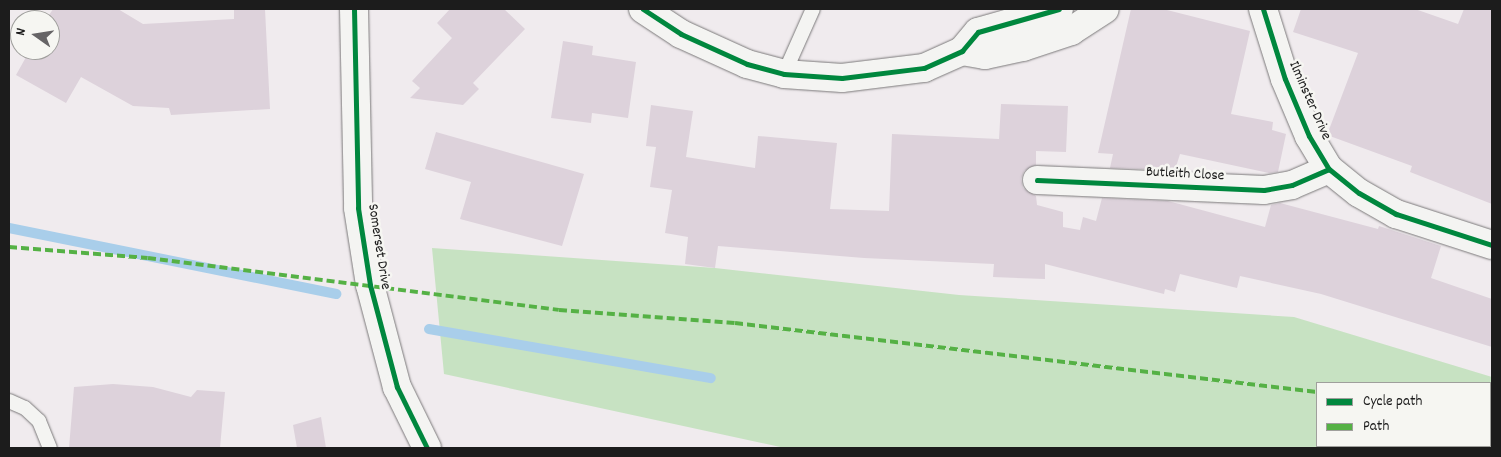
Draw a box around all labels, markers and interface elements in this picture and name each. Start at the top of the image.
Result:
north arrow [10,10,60,60]
text: N [11,26,32,37]
street label: Ilminster Drive [1284,59,1334,143]
street label: Butleith Close [1145,164,1225,186]
street label: Somerset Drive [362,203,394,291]
legend [1316,382,1491,447]
text: Cycle path [1363,391,1422,413]
text: Path [1363,416,1389,438]

